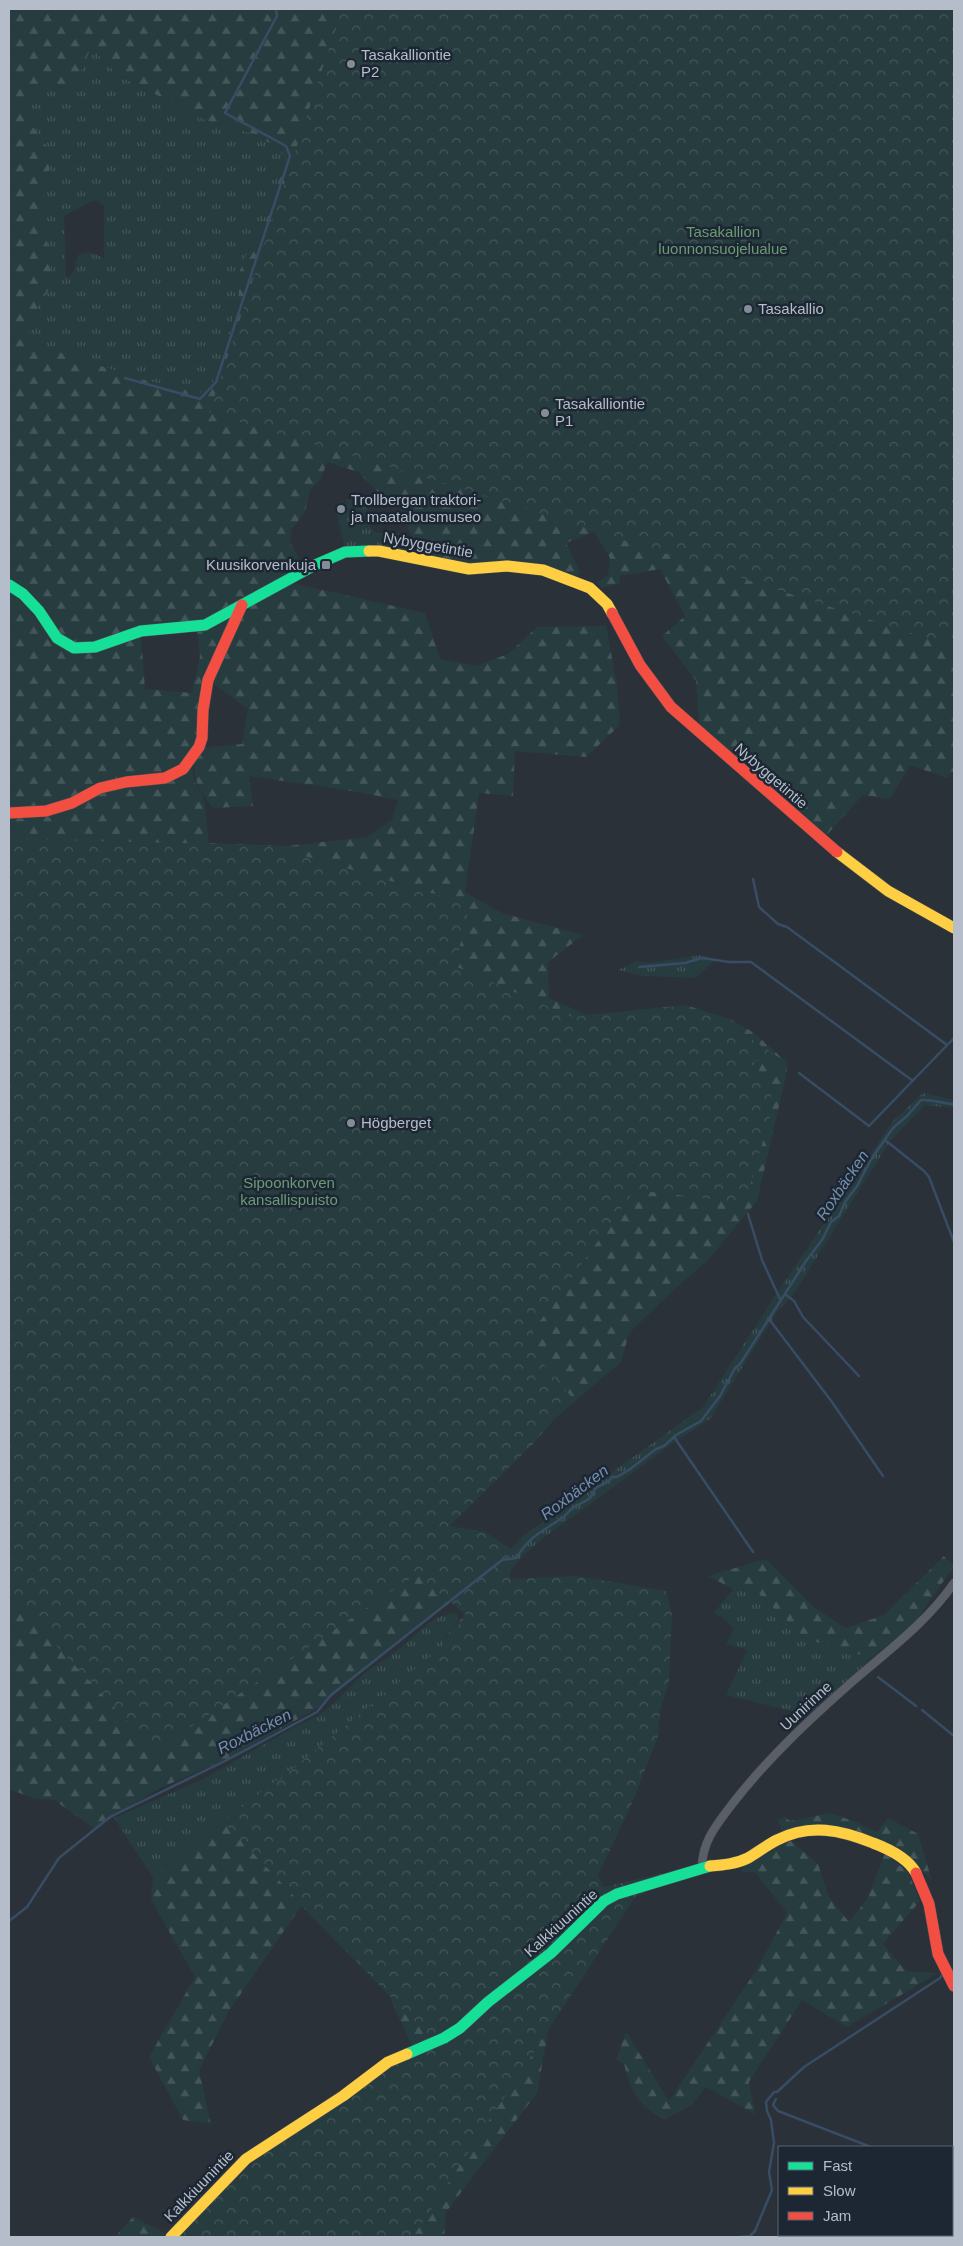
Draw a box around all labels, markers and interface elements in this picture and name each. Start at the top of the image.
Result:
place label: Tasakalliontie P2 [361,46,451,80]
marker: Tasakalliontie P2 [345,58,357,70]
park label: Tasakallion luonnonsuojelualue [658,223,788,257]
place label: Tasakallio [758,300,824,317]
marker: Tasakallio [742,303,754,315]
place label: Tasakalliontie P1 [555,395,645,429]
marker: Tasakalliontie P1 [539,407,551,419]
place label: Trollbergan traktori- ja maatalousmuseo [350,491,481,525]
marker: Trollbergan traktori- ja maatalousmuseo [335,503,347,515]
street label: Nybyggetintie [382,528,474,561]
place label: Kuusikorvenkuja [206,556,317,573]
marker: Kuusikorvenkuja [320,559,332,571]
street label: Nybyggetintie [731,739,811,812]
place label: Högberget [361,1114,432,1131]
marker: Högberget [345,1117,357,1129]
water label: Roxbäcken [813,1147,872,1223]
park label: Sipoonkorven kansallispuisto [240,1174,338,1208]
water label: Roxbäcken [537,1461,611,1523]
street label: Uunirinne [776,1678,835,1734]
water label: Roxbäcken [215,1706,294,1757]
street label: Kalkkiuunintie [521,1885,601,1960]
street label: Kalkkiuunintie [160,2146,237,2225]
legend [778,2146,953,2236]
text: Fast [823,2157,853,2174]
text: Slow [823,2182,856,2199]
text: Jam [823,2207,851,2224]

